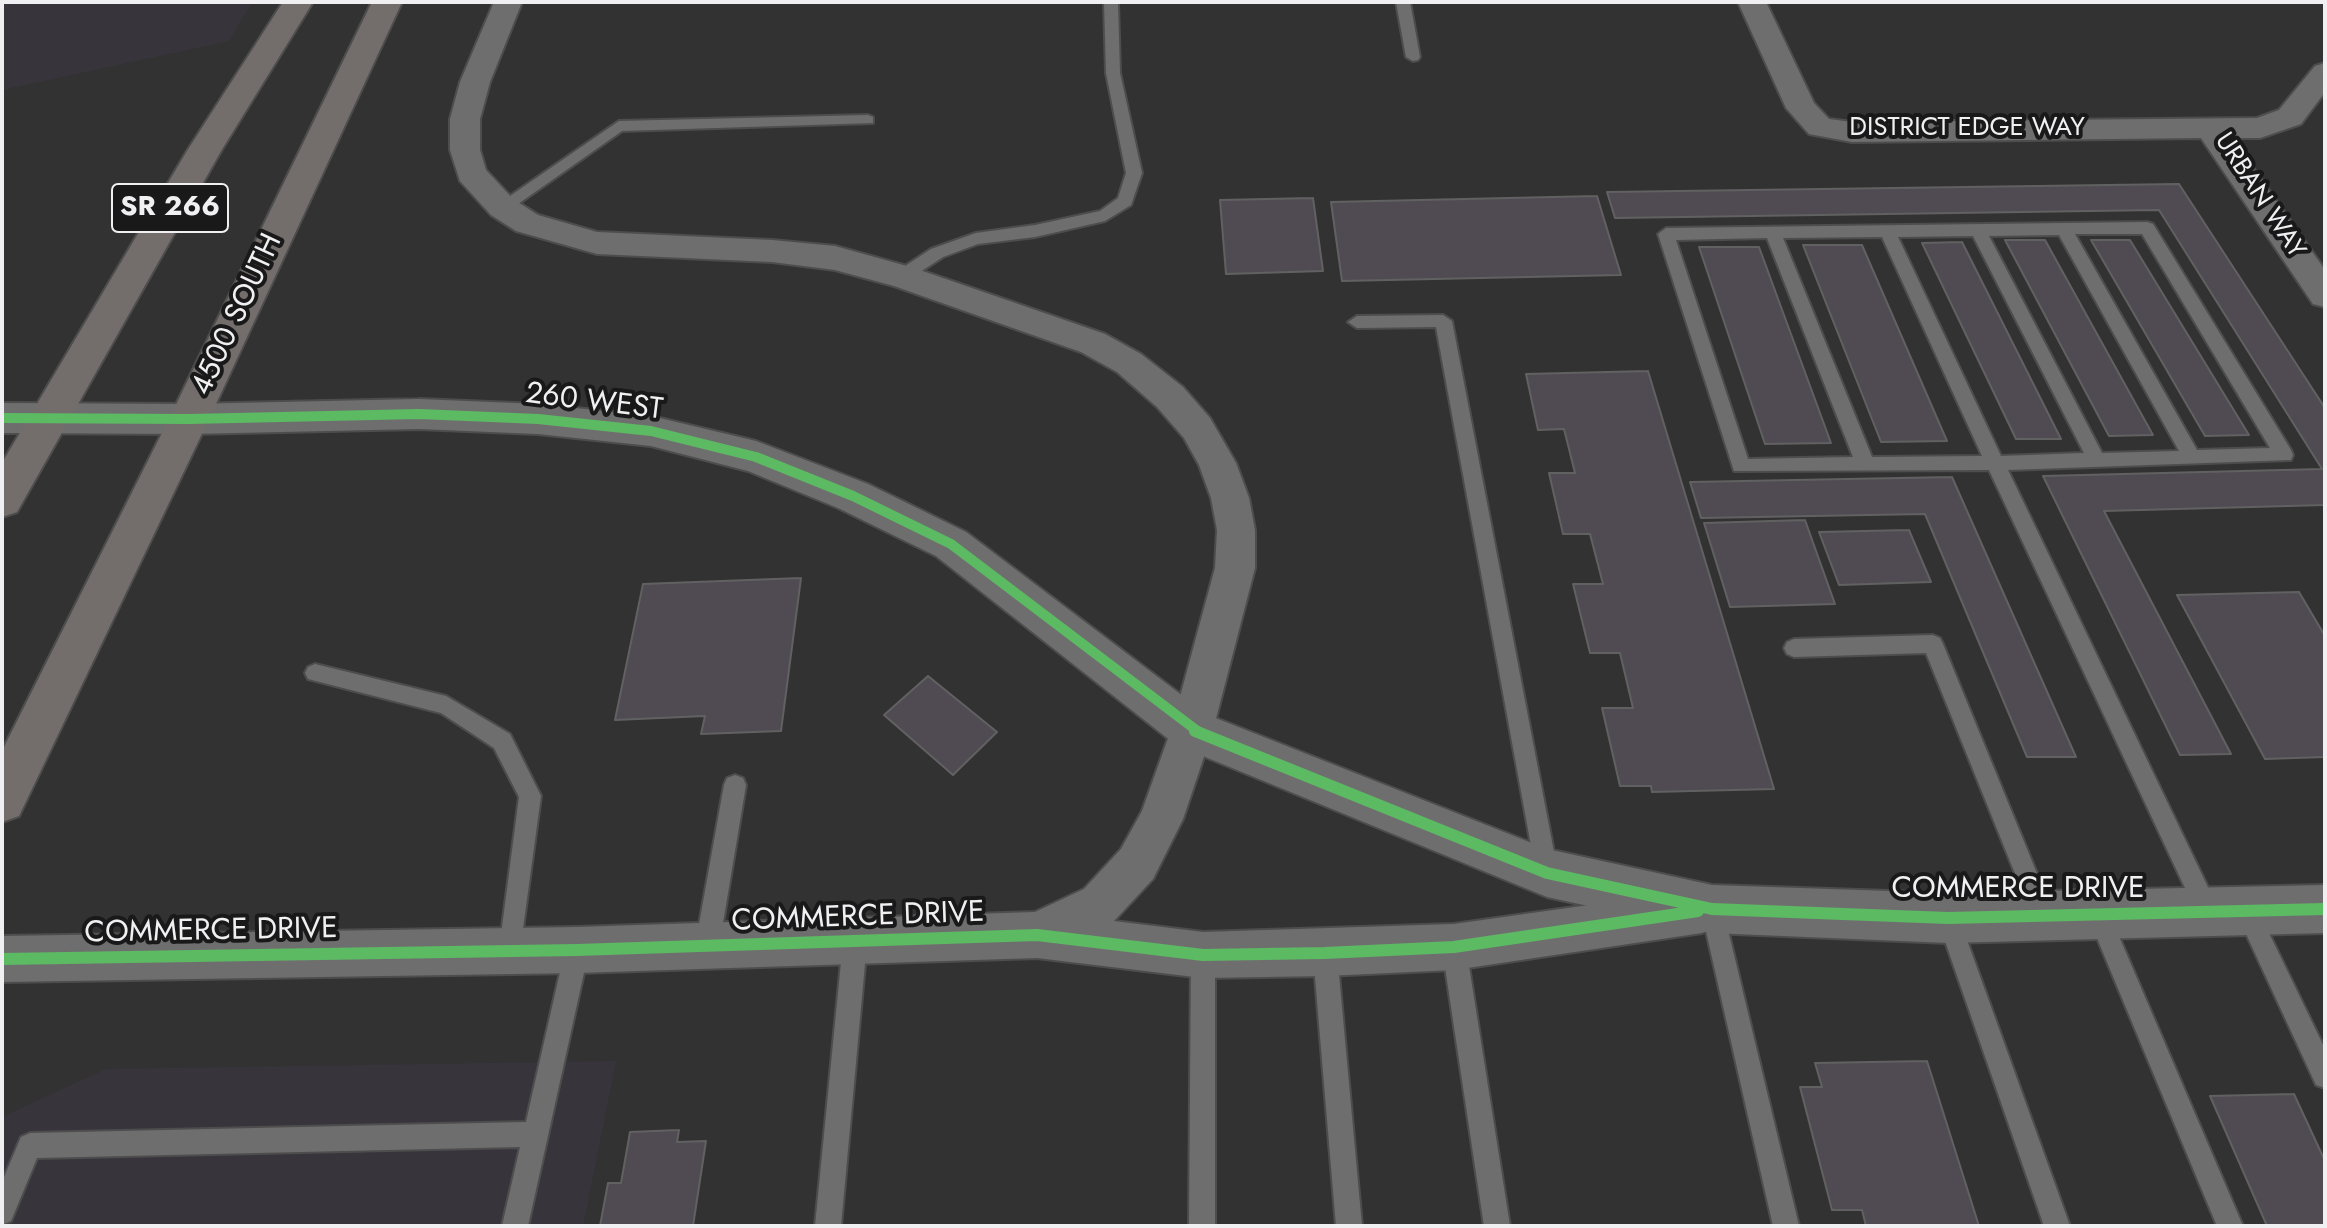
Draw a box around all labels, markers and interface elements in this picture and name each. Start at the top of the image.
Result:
street label: DISTRICT EDGE WAY [1849,113,2085,145]
street label: URBAN WAY [2207,127,2311,265]
road number: SR 266 [112,184,228,232]
street label: 4500 SOUTH [185,229,291,401]
street label: 260 WEST [523,377,665,429]
street label: COMMERCE DRIVE [1891,872,2145,908]
street label: COMMERCE DRIVE [731,896,985,940]
street label: COMMERCE DRIVE [84,912,338,952]

